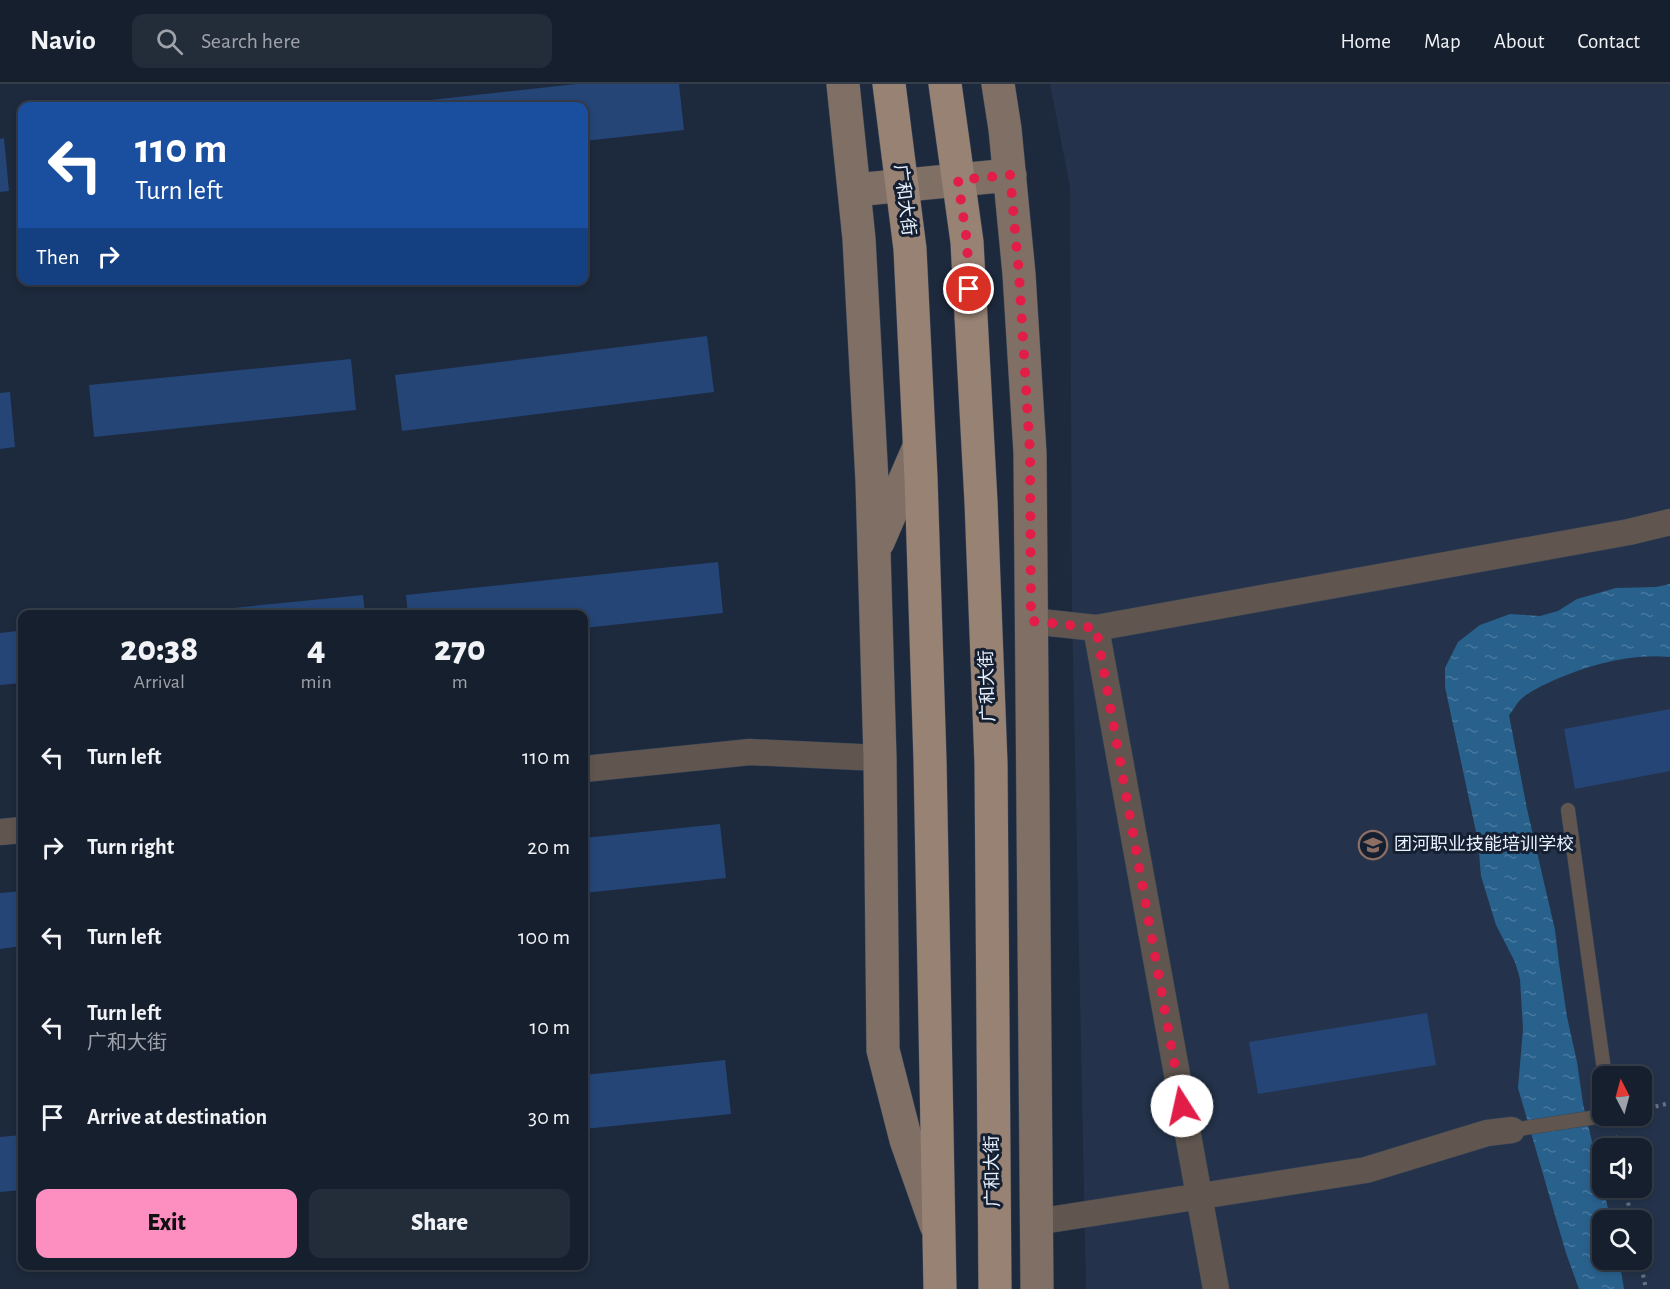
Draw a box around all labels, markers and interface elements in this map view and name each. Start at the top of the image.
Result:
search box [132,14,552,68]
icon: search [153,25,186,58]
text: Navio [30,27,96,55]
text: Search here [201,30,300,52]
text: Home [1340,31,1391,52]
text: Map [1424,31,1461,52]
text: About [1494,31,1544,52]
text: Contact [1577,31,1640,52]
icon: left [36,126,114,204]
text: 110 m [135,128,227,170]
street label: 广和大街 [891,163,919,237]
text: Turn left [135,177,223,204]
icon: right [92,240,125,273]
text: Then [36,246,80,268]
pin [943,263,994,314]
icon: arrive [952,272,985,305]
text: 20:38 [120,631,198,667]
text: 4 [307,631,325,667]
text: 270 [434,631,486,667]
street label: 广和大街 [976,650,998,722]
text: Arrival [134,672,185,692]
text: min [301,672,332,692]
text: m [452,672,468,692]
icon: left [36,741,69,774]
text: Turn left [87,746,161,768]
text: 110 m [522,746,570,768]
school or university icon: 团河职业技能培训学校 [1357,829,1389,861]
icon: right [36,831,69,864]
place label: 团河职业技能培训学校 [1394,834,1574,854]
text: Turn right [87,836,174,858]
text: 20 m [527,836,570,858]
icon: left [36,921,69,954]
text: Turn left [87,926,161,948]
text: 100 m [518,926,570,948]
text: Turn left [87,1002,161,1024]
icon: left [36,1011,69,1044]
text: 10 m [530,1016,570,1038]
text: 广和大街 [87,1033,167,1053]
north arrow [1592,1066,1652,1126]
map controls [1592,1066,1652,1270]
position arrow [1150,1074,1214,1138]
icon: arrive [36,1101,69,1134]
text: Arrive at destination [87,1106,267,1128]
text: 30 m [528,1106,570,1128]
street label: 广和大街 [981,1135,1003,1207]
button: sound [1592,1138,1652,1198]
button: Exit [36,1189,297,1258]
button: Share [309,1189,570,1258]
button: search [1592,1210,1652,1270]

